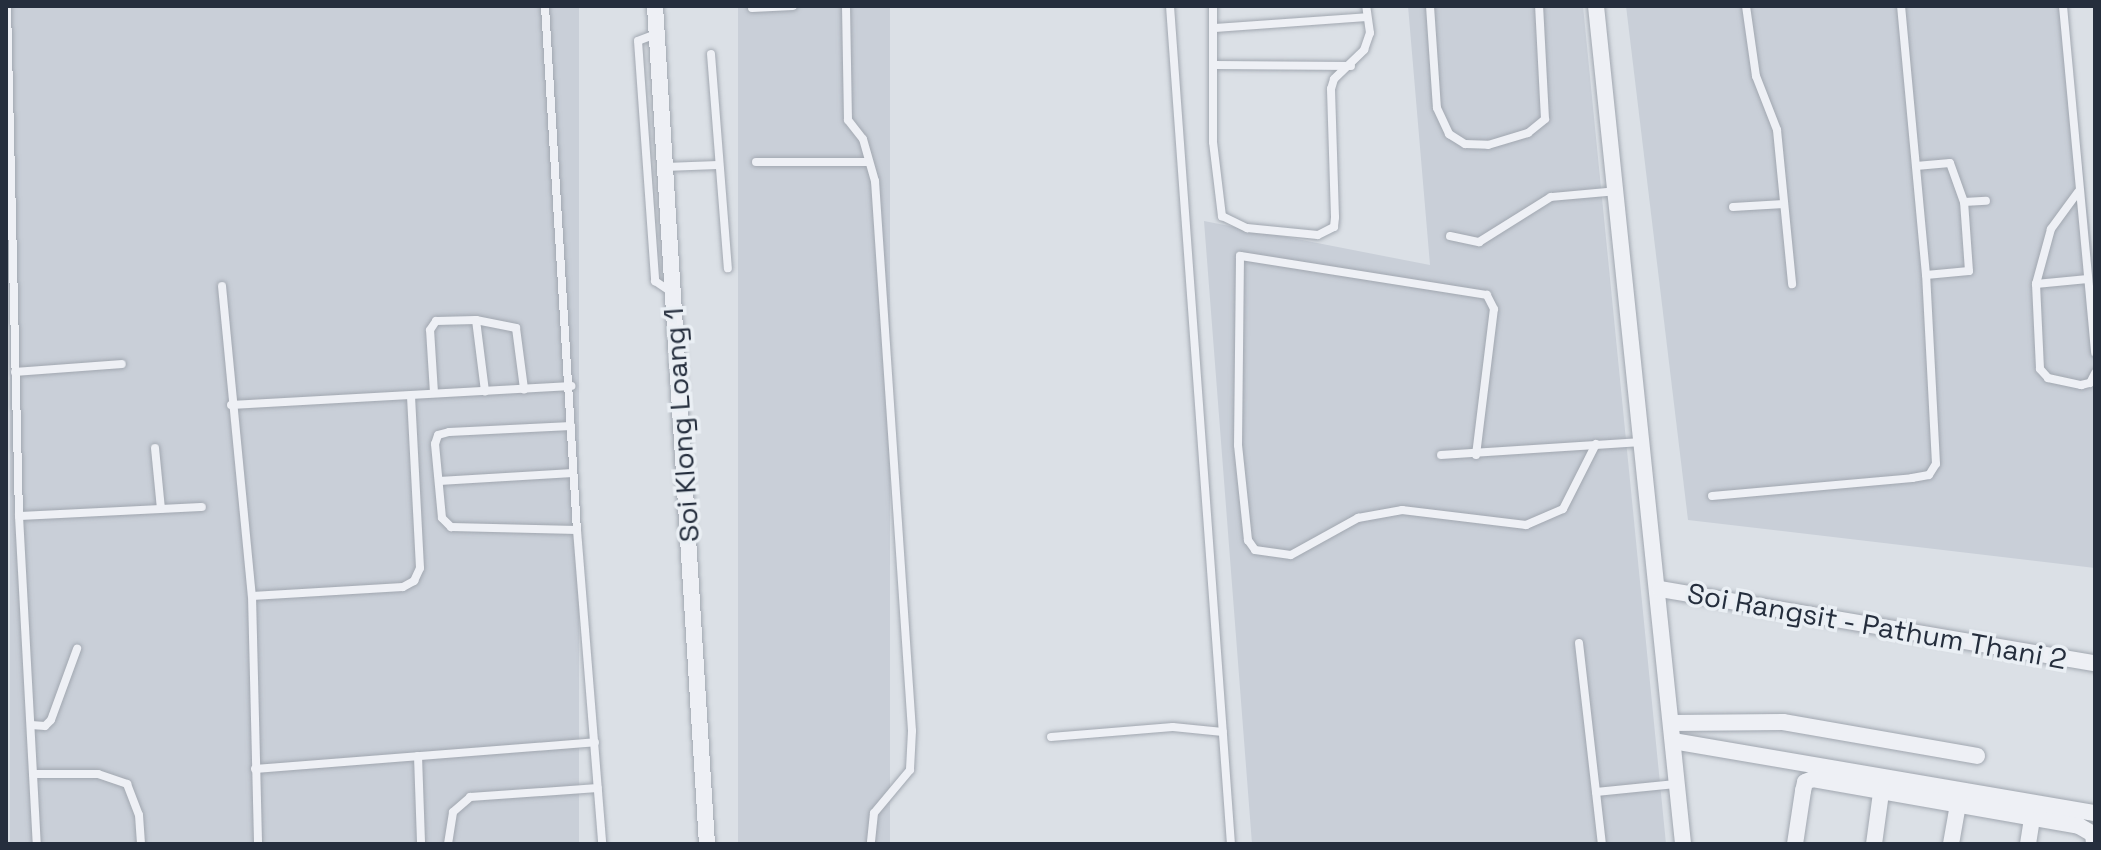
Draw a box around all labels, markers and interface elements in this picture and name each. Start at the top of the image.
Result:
street label: Soi Klong Loang 1 [656,307,706,543]
street label: Soi Rangsit - Pathum Thani 2 [1684,576,2070,676]

